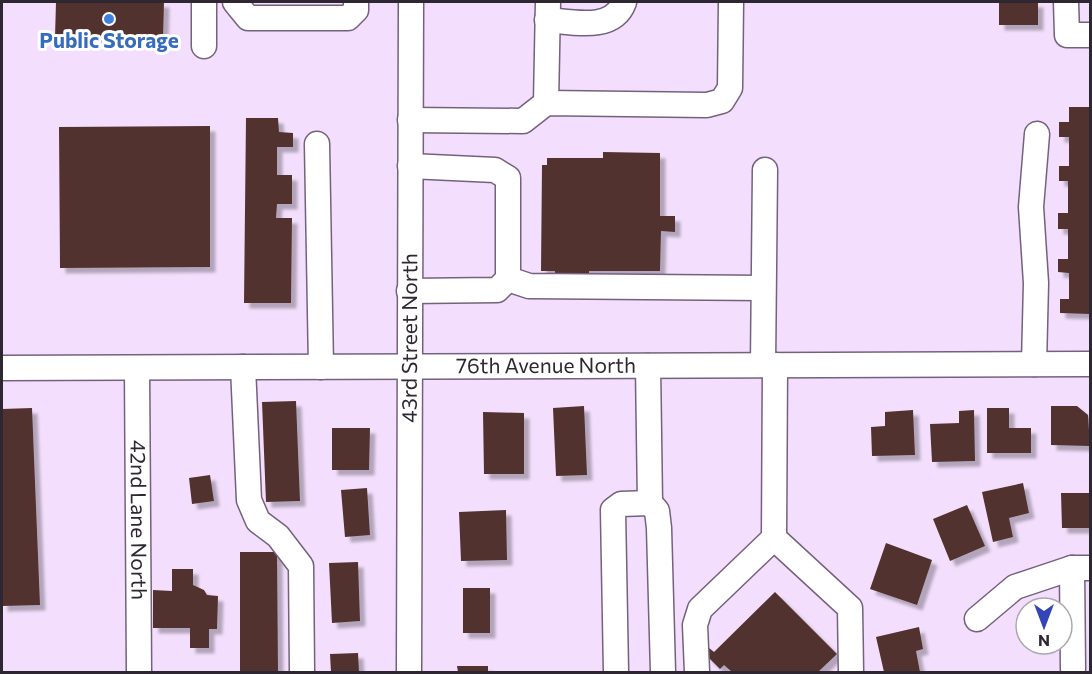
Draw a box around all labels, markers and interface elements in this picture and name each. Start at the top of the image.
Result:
marker: Public Storage [102,12,116,26]
place label: Public Storage [39,27,179,52]
street label: 43rd Street North [396,253,421,423]
street label: 76th Avenue North [456,352,636,377]
street label: 42nd Lane North [126,440,153,600]
north arrow [1014,596,1074,656]
text: N [1038,632,1050,651]

